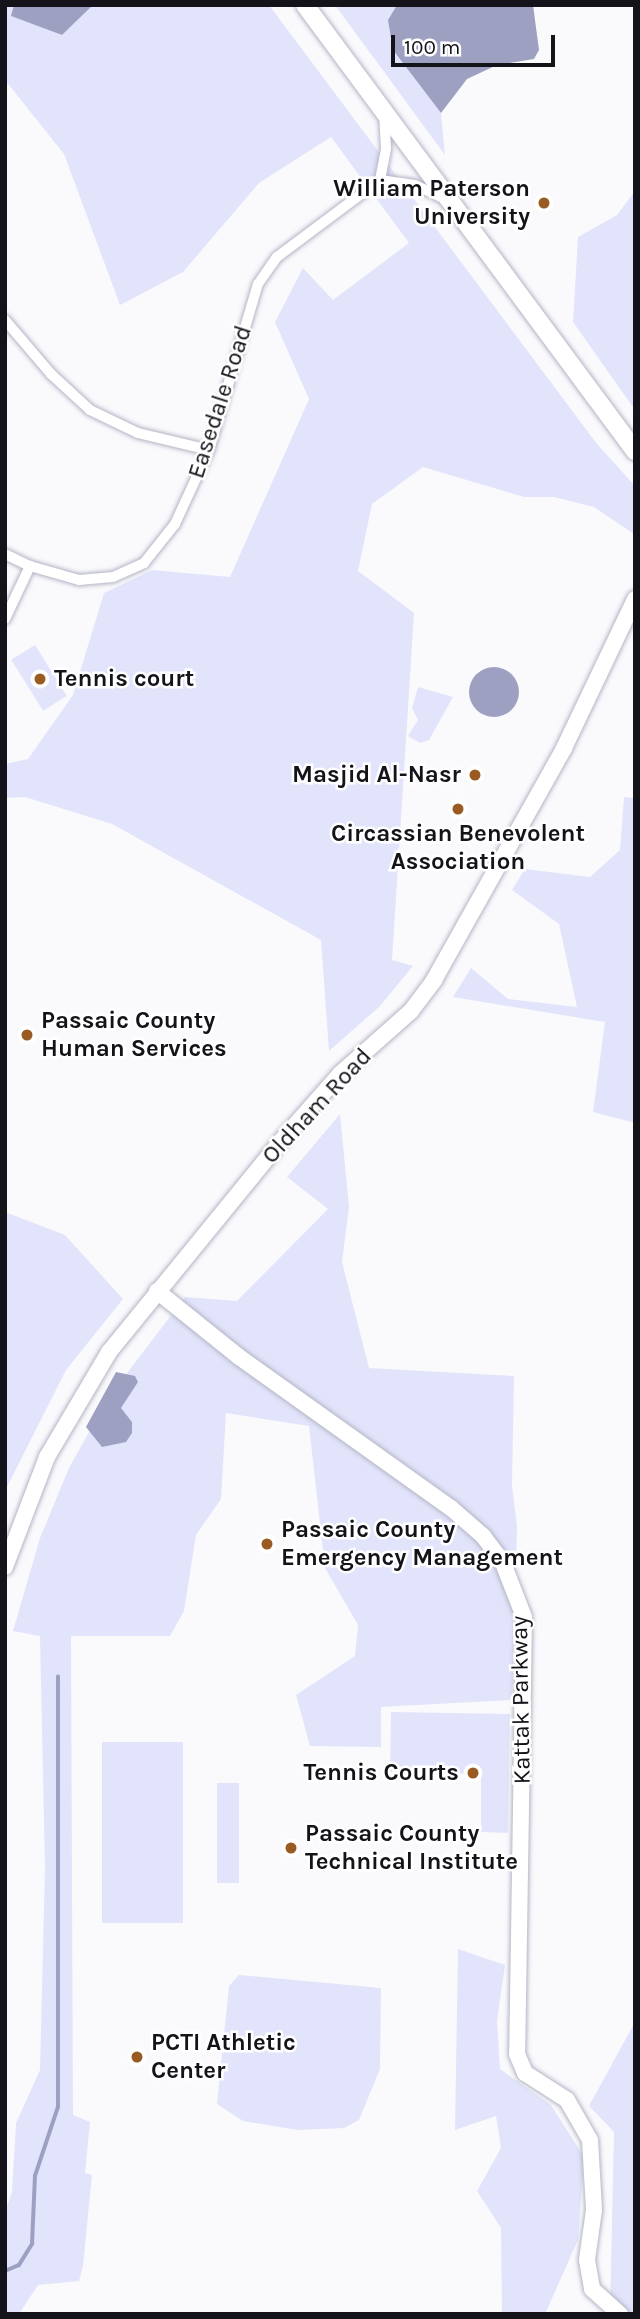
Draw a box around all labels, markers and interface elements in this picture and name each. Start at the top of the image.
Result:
scale bar [395,21,560,65]
text: 100 m [404,35,461,59]
place label: William Paterson University [333,175,530,231]
marker: William Paterson University [536,195,552,211]
street label: Easedale Road [182,322,258,482]
place label: Tennis court [54,665,194,693]
marker: Tennis court [32,671,48,687]
place label: Masjid Al-Nasr [292,761,461,789]
marker: Masjid Al-Nasr [467,767,483,783]
marker: Circassian Benevolent Association [450,801,466,817]
place label: Circassian Benevolent Association [331,820,585,876]
place label: Passaic County Human Services [41,1007,227,1063]
marker: Passaic County Human Services [19,1027,35,1043]
street label: Oldham Road [256,1042,378,1170]
place label: Passaic County Emergency Management [281,1516,563,1572]
marker: Passaic County Emergency Management [259,1536,275,1552]
street label: Kattak Parkway [505,1615,537,1785]
place label: Tennis Courts [304,1759,459,1787]
marker: Tennis Courts [465,1765,481,1781]
place label: Passaic County Technical Institute [305,1820,518,1876]
marker: Passaic County Technical Institute [283,1840,299,1856]
place label: PCTI Athletic Center [151,2029,296,2085]
marker: PCTI Athletic Center [129,2049,145,2065]

